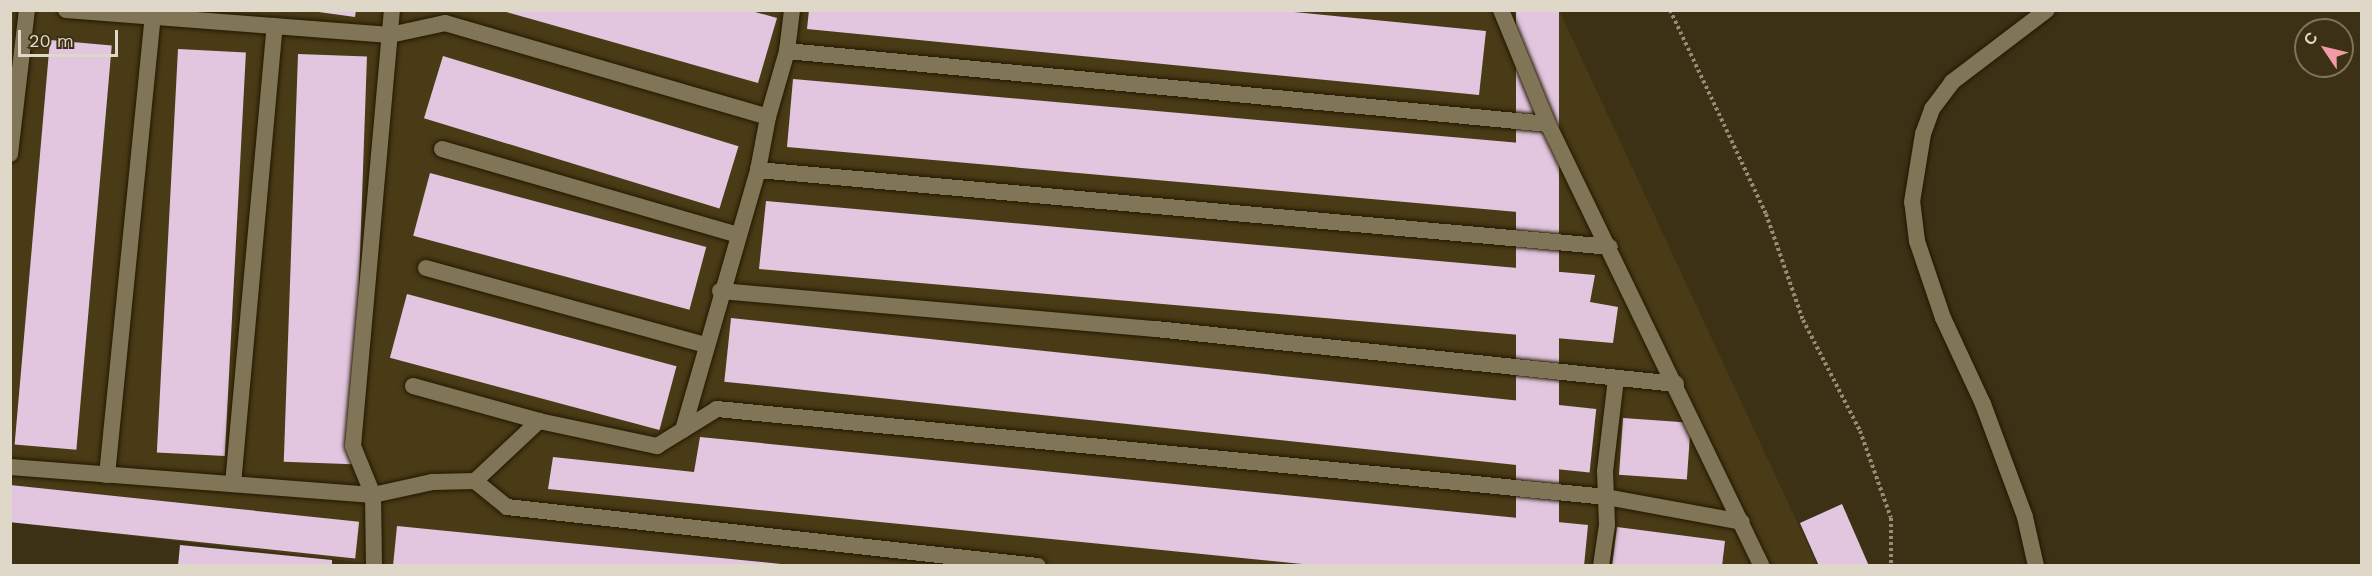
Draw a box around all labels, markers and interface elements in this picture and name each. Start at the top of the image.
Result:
scale bar [21,18,122,56]
north arrow [2294,18,2354,78]
text: С [2299,28,2322,49]
text: 20 m [29,30,74,51]

